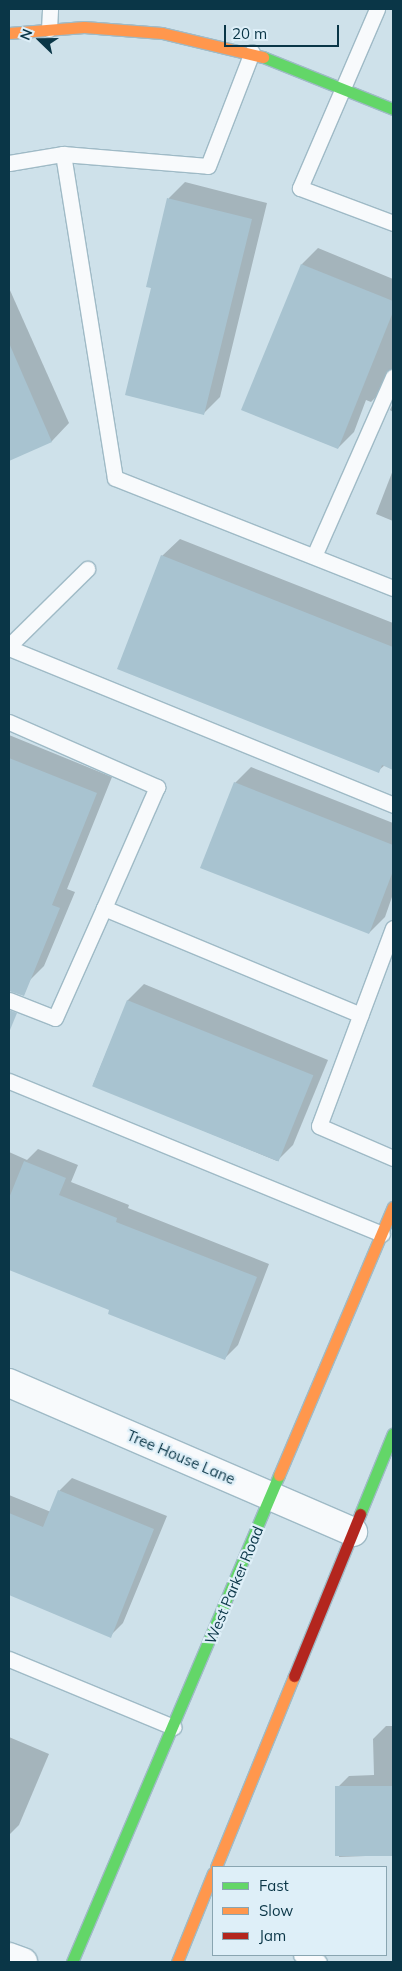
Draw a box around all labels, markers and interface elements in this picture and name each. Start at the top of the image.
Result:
north arrow [15,15,65,65]
scale bar [227,15,342,47]
text: 20 m [232,24,267,43]
text: N [16,26,36,43]
street label: Tree House Lane [124,1426,238,1488]
street label: West Parker Road [201,1523,267,1647]
legend [212,1866,387,1956]
text: Fast [259,1876,289,1895]
text: Slow [259,1901,293,1920]
text: Jam [259,1926,286,1945]

